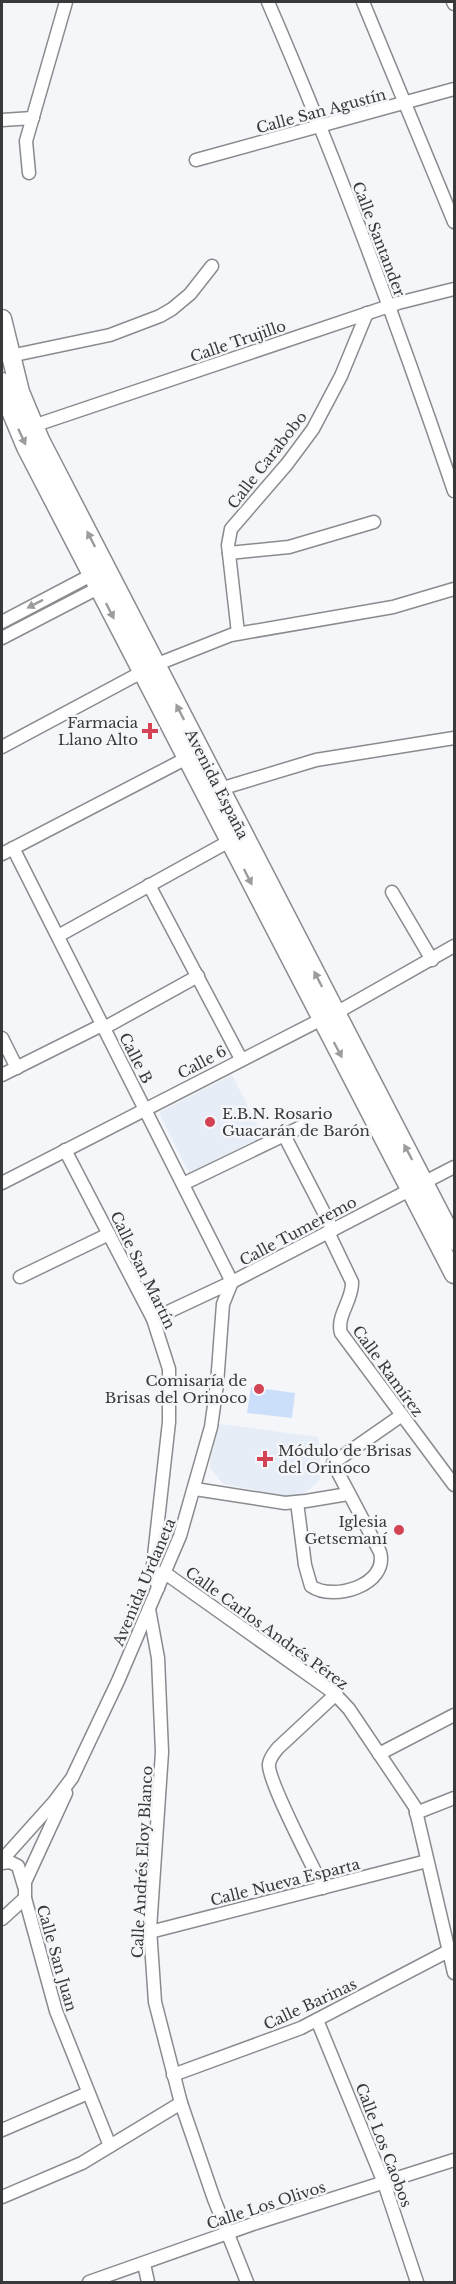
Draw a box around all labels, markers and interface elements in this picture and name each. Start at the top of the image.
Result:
street label: Calle San Agustín [254,85,388,137]
street label: Calle Santander [348,179,410,300]
street label: Calle Trujillo [188,316,289,366]
street label: Calle Carabobo [223,407,311,512]
one-way arrow [17,428,26,445]
one-way arrow [86,531,95,548]
one-way arrow [26,600,43,609]
one-way arrow [106,602,115,619]
one-way arrow [175,704,185,721]
place label: Farmacia Llano Alto [58,713,139,749]
marker: Farmacia Llano Alto [143,724,157,738]
street label: Avenida España [181,725,253,843]
one-way arrow [243,868,253,886]
one-way arrow [313,970,323,987]
street label: Calle B [115,1029,157,1087]
street label: Calle 6 [174,1041,230,1083]
one-way arrow [333,1042,343,1059]
place label: E.B.N. Rosario Guacarán de Barón [222,1104,370,1140]
marker: E.B.N. Rosario Guacarán de Barón [203,1115,217,1129]
one-way arrow [403,1143,413,1160]
street label: Calle Tumeremo [236,1192,360,1270]
street label: Calle San Martín [106,1208,180,1332]
street label: Calle Ramírez [348,1322,428,1420]
place label: Comisaría de Brisas del Orinoco [105,1371,247,1407]
marker: Comisaría de Brisas del Orinoco [252,1382,266,1396]
place label: Módulo de Brisas del Orinoco [278,1441,412,1477]
marker: Módulo de Brisas del Orinoco [256,1450,274,1468]
place label: Iglesia Getsemaní [304,1512,388,1548]
street label: Avenida Urdaneta [108,1515,180,1650]
marker: Iglesia Getsemaní [392,1523,406,1537]
street label: Calle Carlos Andrés Pérez [182,1562,352,1694]
street label: Calle Andrés Eloy Blanco [127,1765,157,1959]
street label: Calle Nueva Esparta [208,1854,362,1910]
street label: Calle San Juan [33,1903,81,2013]
street label: Calle Barinas [260,1974,360,2034]
street label: Calle Los Caobos [352,2080,416,2210]
street label: Calle Los Olivos [204,2177,328,2233]

